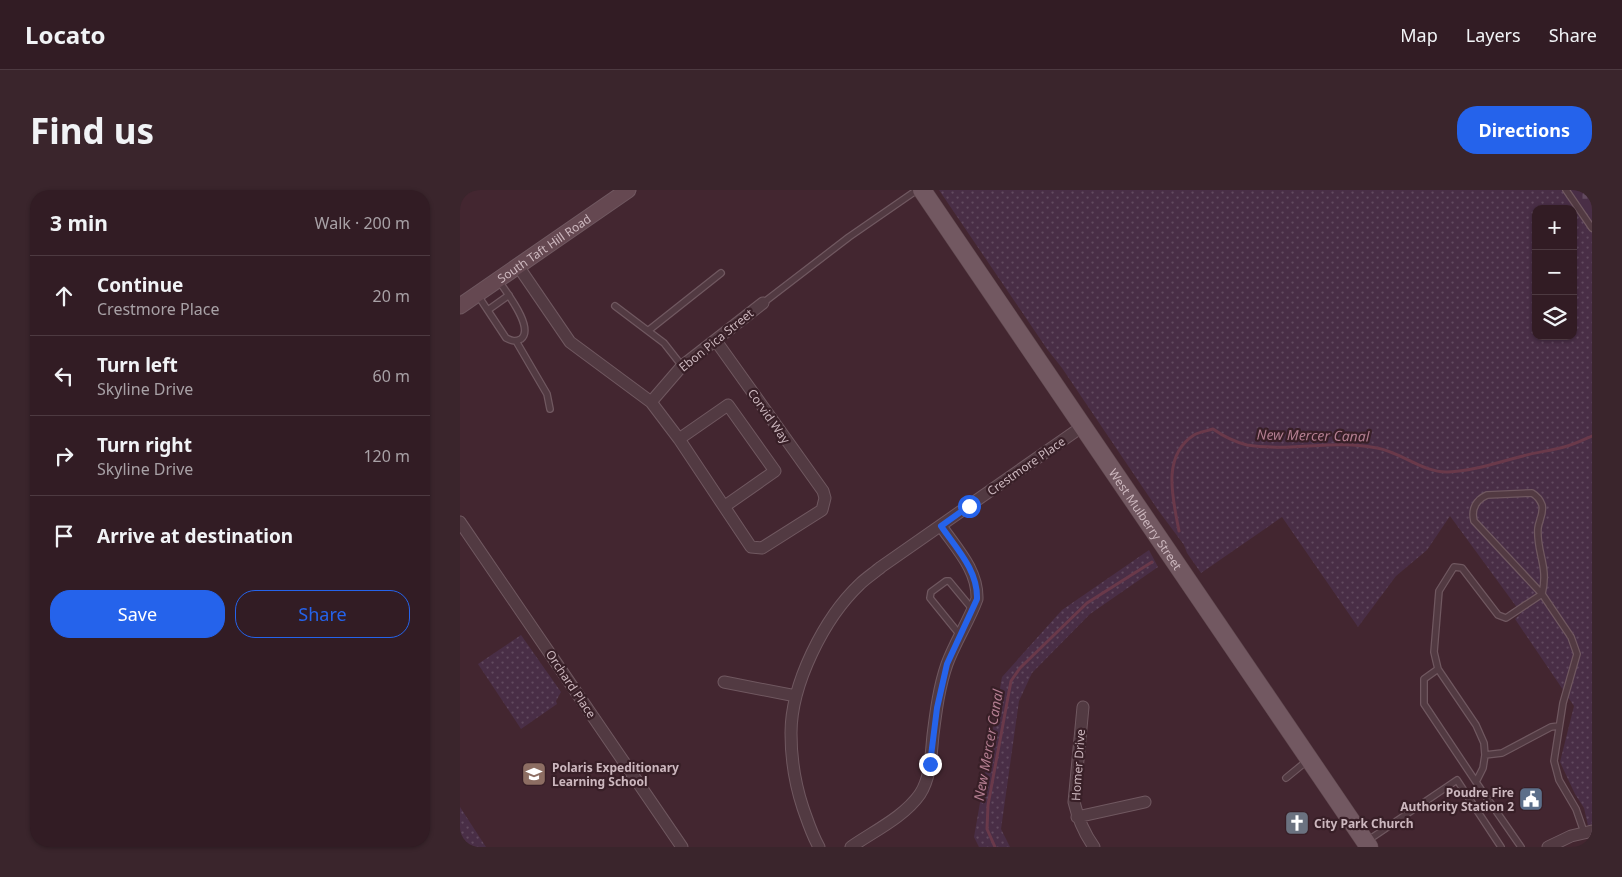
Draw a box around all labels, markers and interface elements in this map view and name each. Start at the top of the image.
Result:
text: Locato [25,18,106,51]
text: Map [1400,23,1438,47]
text: Layers [1466,23,1521,47]
text: Share [1549,23,1597,47]
button: Directions [1457,106,1592,154]
text: Find us [30,107,154,154]
map controls [1532,205,1577,340]
button: + [1532,205,1577,250]
text: 3 min [50,209,108,237]
street label: South Taft Hill Road [494,210,594,286]
text: Walk · 200 m [315,212,410,234]
button: − [1532,250,1577,295]
text: Continue [97,272,183,298]
icon: ahead [50,282,78,310]
text: 20 m [373,285,410,307]
button: layers [1532,295,1577,340]
text: Crestmore Place [97,298,219,320]
street label: Ebon Pica Street [675,304,757,375]
text: Turn left [97,352,178,378]
icon: left [50,362,78,390]
text: 60 m [373,365,410,387]
text: Skyline Drive [97,378,193,400]
street label: Corvid Way [744,385,795,448]
water label: New Mercer Canal [1256,425,1370,445]
text: Turn right [97,432,192,458]
street label: Crestmore Place [984,433,1069,499]
icon: right [50,442,78,470]
text: 120 m [363,445,410,467]
text: Skyline Drive [97,458,193,480]
street label: West Mulberry Street [1105,465,1187,574]
route start [958,495,981,518]
icon: arrive [50,522,78,550]
text: Arrive at destination [97,523,293,549]
button: Save [50,590,225,638]
button: Share [235,590,410,638]
street label: Orchard Place [542,647,600,722]
water label: New Mercer Canal [969,687,1007,802]
street label: Homer Drive [1067,728,1089,801]
route end [919,753,942,776]
place label: Polaris Expeditionary Learning School [552,759,679,790]
school or university icon: Polaris Expeditionary Learning School [521,761,547,787]
place label: Poudre Fire Authority Station 2 [1400,784,1514,815]
public building icon: Poudre Fire Authority Station 2 [1518,786,1544,812]
church icon: City Park Church [1284,810,1310,836]
place label: City Park Church [1314,815,1413,832]

